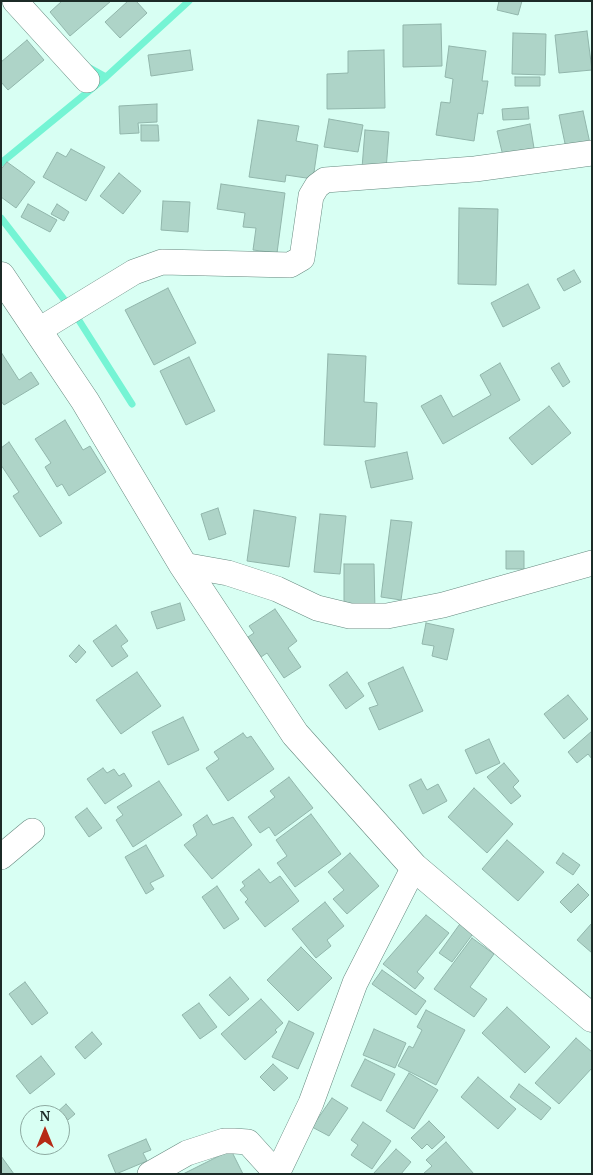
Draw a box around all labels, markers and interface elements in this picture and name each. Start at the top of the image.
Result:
north arrow [20,1105,70,1155]
text: N [40,1106,50,1125]

